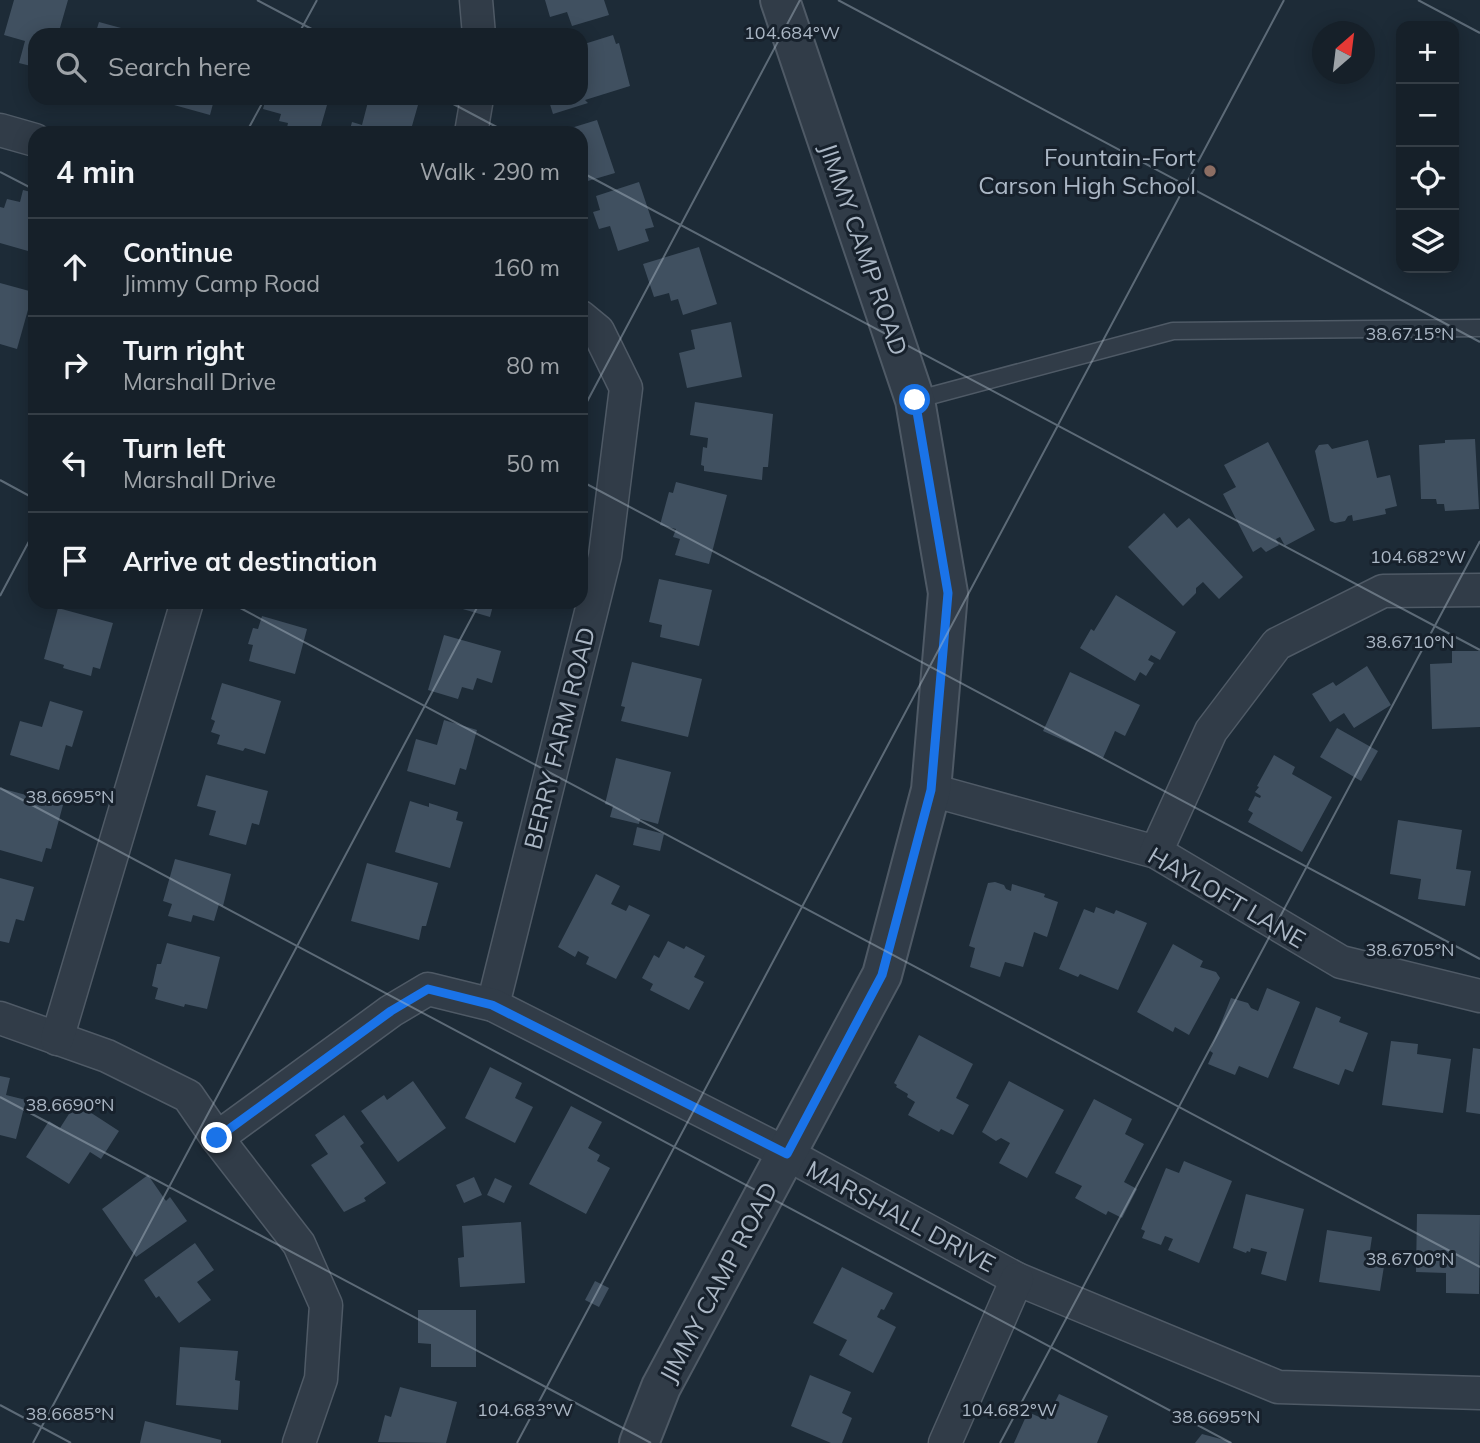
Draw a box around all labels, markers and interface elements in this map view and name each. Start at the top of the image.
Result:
text: 104.684°W [744,21,840,44]
north arrow [1312,21,1375,84]
map controls [1396,21,1459,273]
button: + [1396,21,1459,84]
search box [28,28,588,105]
icon: search [52,48,90,86]
text: Search here [108,50,251,83]
button: − [1396,84,1459,147]
street label: JIMMY CAMP ROAD [814,139,914,359]
place label: Fountain-Fort Carson High School [978,142,1196,200]
button: locate [1396,147,1459,210]
text: 4 min [56,153,135,191]
text: Walk · 290 m [420,157,560,186]
marker: Fountain-Fort Carson High School [1202,163,1218,179]
button: layers [1396,210,1459,273]
text: Continue [123,236,233,269]
icon: ahead [56,248,94,286]
text: 160 m [492,253,560,282]
text: Jimmy Camp Road [123,269,320,298]
text: 38.6715°N [1365,322,1455,345]
text: Turn right [123,334,244,367]
icon: right [56,346,94,384]
text: 80 m [506,351,560,380]
text: Marshall Drive [123,367,276,396]
route start [899,384,930,415]
text: Turn left [123,432,225,465]
icon: left [56,444,94,482]
text: 50 m [506,449,560,478]
text: Marshall Drive [123,465,276,494]
icon: arrive [56,542,94,580]
text: Arrive at destination [123,545,378,578]
text: 104.682°W [1370,545,1466,568]
street label: BERRY FARM ROAD [517,624,601,852]
text: 38.6710°N [1365,630,1455,653]
text: 38.6695°N [25,785,115,808]
street label: HAYLOFT LANE [1143,840,1311,954]
text: 38.6705°N [1365,938,1455,961]
text: 38.6690°N [25,1093,115,1116]
route end [201,1122,232,1153]
street label: MARSHALL DRIVE [801,1153,1001,1279]
street label: JIMMY CAMP ROAD [653,1177,783,1387]
text: 38.6700°N [1365,1247,1455,1270]
text: 104.683°W [477,1398,573,1421]
text: 104.682°W [961,1398,1057,1421]
text: 38.6685°N [25,1402,115,1425]
text: 38.6695°N [1171,1405,1261,1428]

